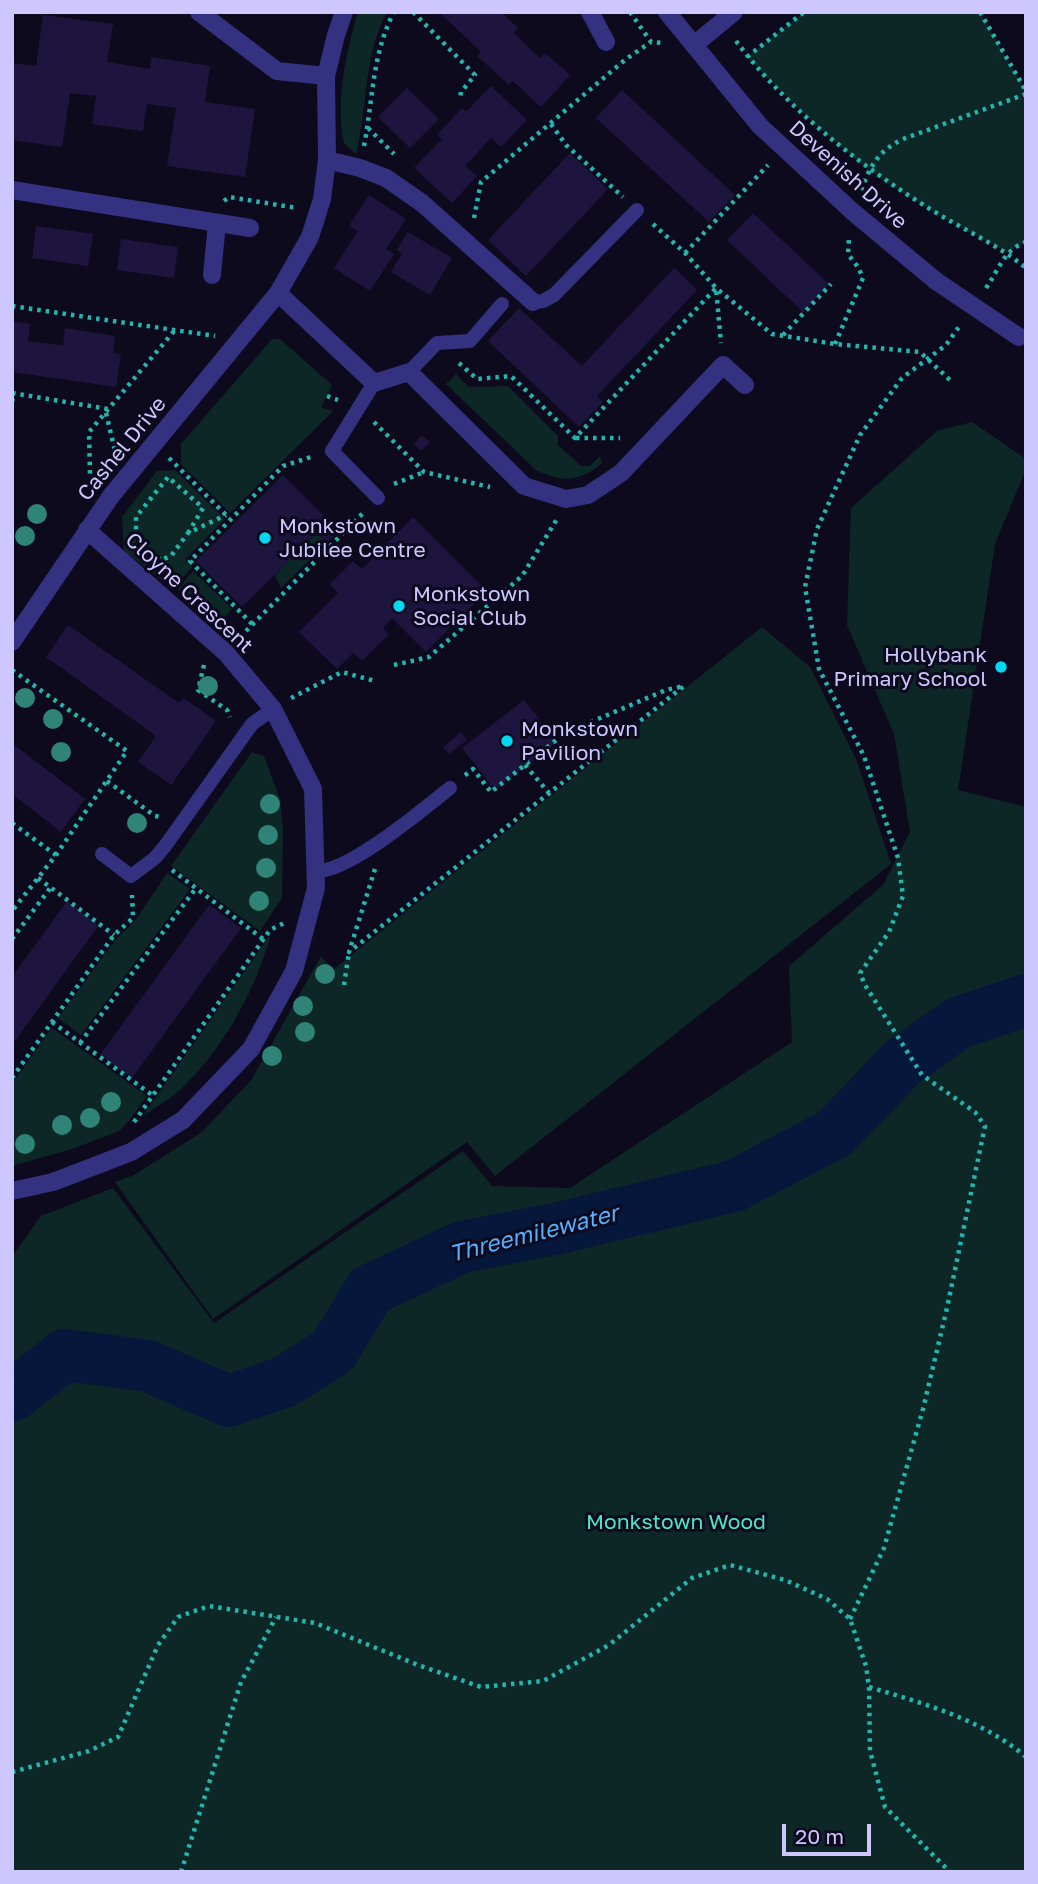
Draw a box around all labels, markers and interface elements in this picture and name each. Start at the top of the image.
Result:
street label: Devenish Drive [784,115,912,235]
street label: Cashel Drive [72,392,172,506]
place label: Monkstown Jubilee Centre [279,513,426,563]
street label: Cloyne Crescent [120,527,258,659]
marker: Monkstown Jubilee Centre [257,530,273,546]
place label: Monkstown Social Club [413,581,530,631]
marker: Monkstown Social Club [391,598,407,614]
place label: Hollybank Primary School [833,642,987,692]
marker: Hollybank Primary School [993,659,1009,675]
place label: Monkstown Pavilion [521,716,638,766]
marker: Monkstown Pavilion [499,733,515,749]
water label: Threemilewater [447,1200,621,1268]
park label: Monkstown Wood [586,1509,766,1535]
scale bar [786,1811,875,1855]
text: 20 m [795,1823,844,1849]

